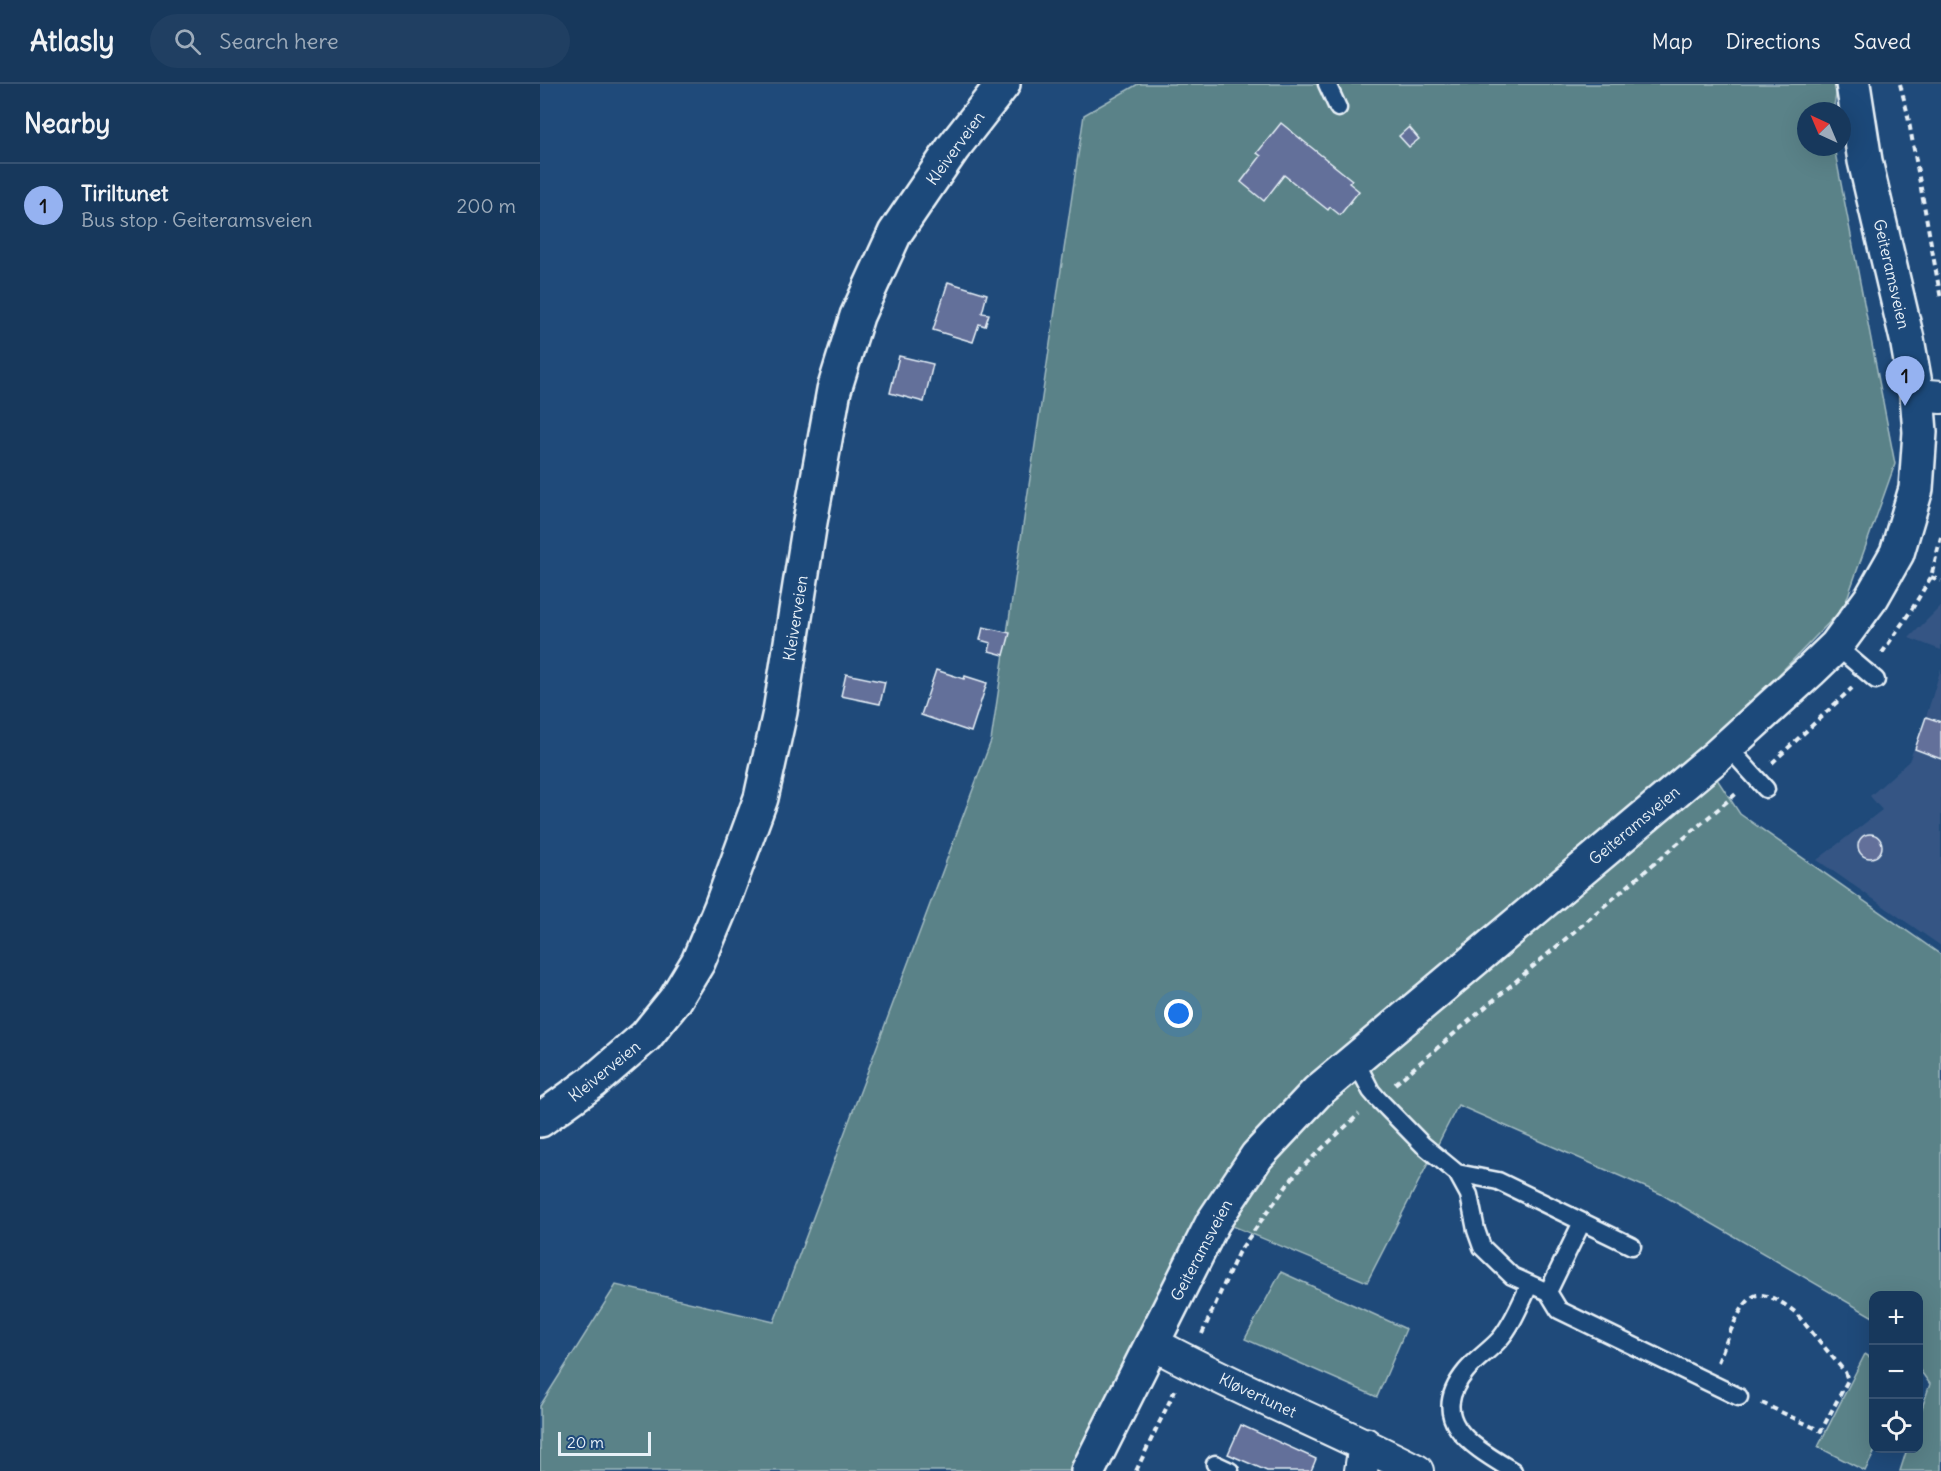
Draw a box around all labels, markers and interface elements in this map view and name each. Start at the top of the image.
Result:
search box [150,14,570,68]
text: Atlasly [30,23,114,59]
icon: search [171,25,204,58]
text: Search here [219,27,339,55]
text: Map [1652,28,1693,55]
text: Directions [1726,28,1820,55]
text: Saved [1853,28,1911,55]
north arrow [1797,102,1851,156]
text: Nearby [24,107,110,140]
street label: Kleiverveien [922,107,988,189]
text: Tiriltunet [81,179,169,207]
text: 1 [40,193,47,218]
text: 200 m [456,193,516,218]
text: Bus stop · Geiteramsveien [81,207,312,232]
street label: Geiteramsveien [1870,217,1914,331]
pin: 1 [1886,356,1924,406]
street label: Kleiverveien [778,574,812,662]
street label: Geiteramsveien [1585,781,1683,869]
your location [1164,999,1193,1028]
street label: Kleiverveien [564,1036,644,1106]
street label: Geiteramsveien [1166,1196,1236,1304]
map controls [1869,1291,1923,1453]
button: + [1869,1291,1923,1345]
button: − [1869,1345,1923,1399]
street label: Kløvertunet [1216,1368,1301,1422]
button: locate [1869,1399,1923,1453]
scale bar [558,1429,651,1456]
text: 20 m [567,1432,604,1452]

